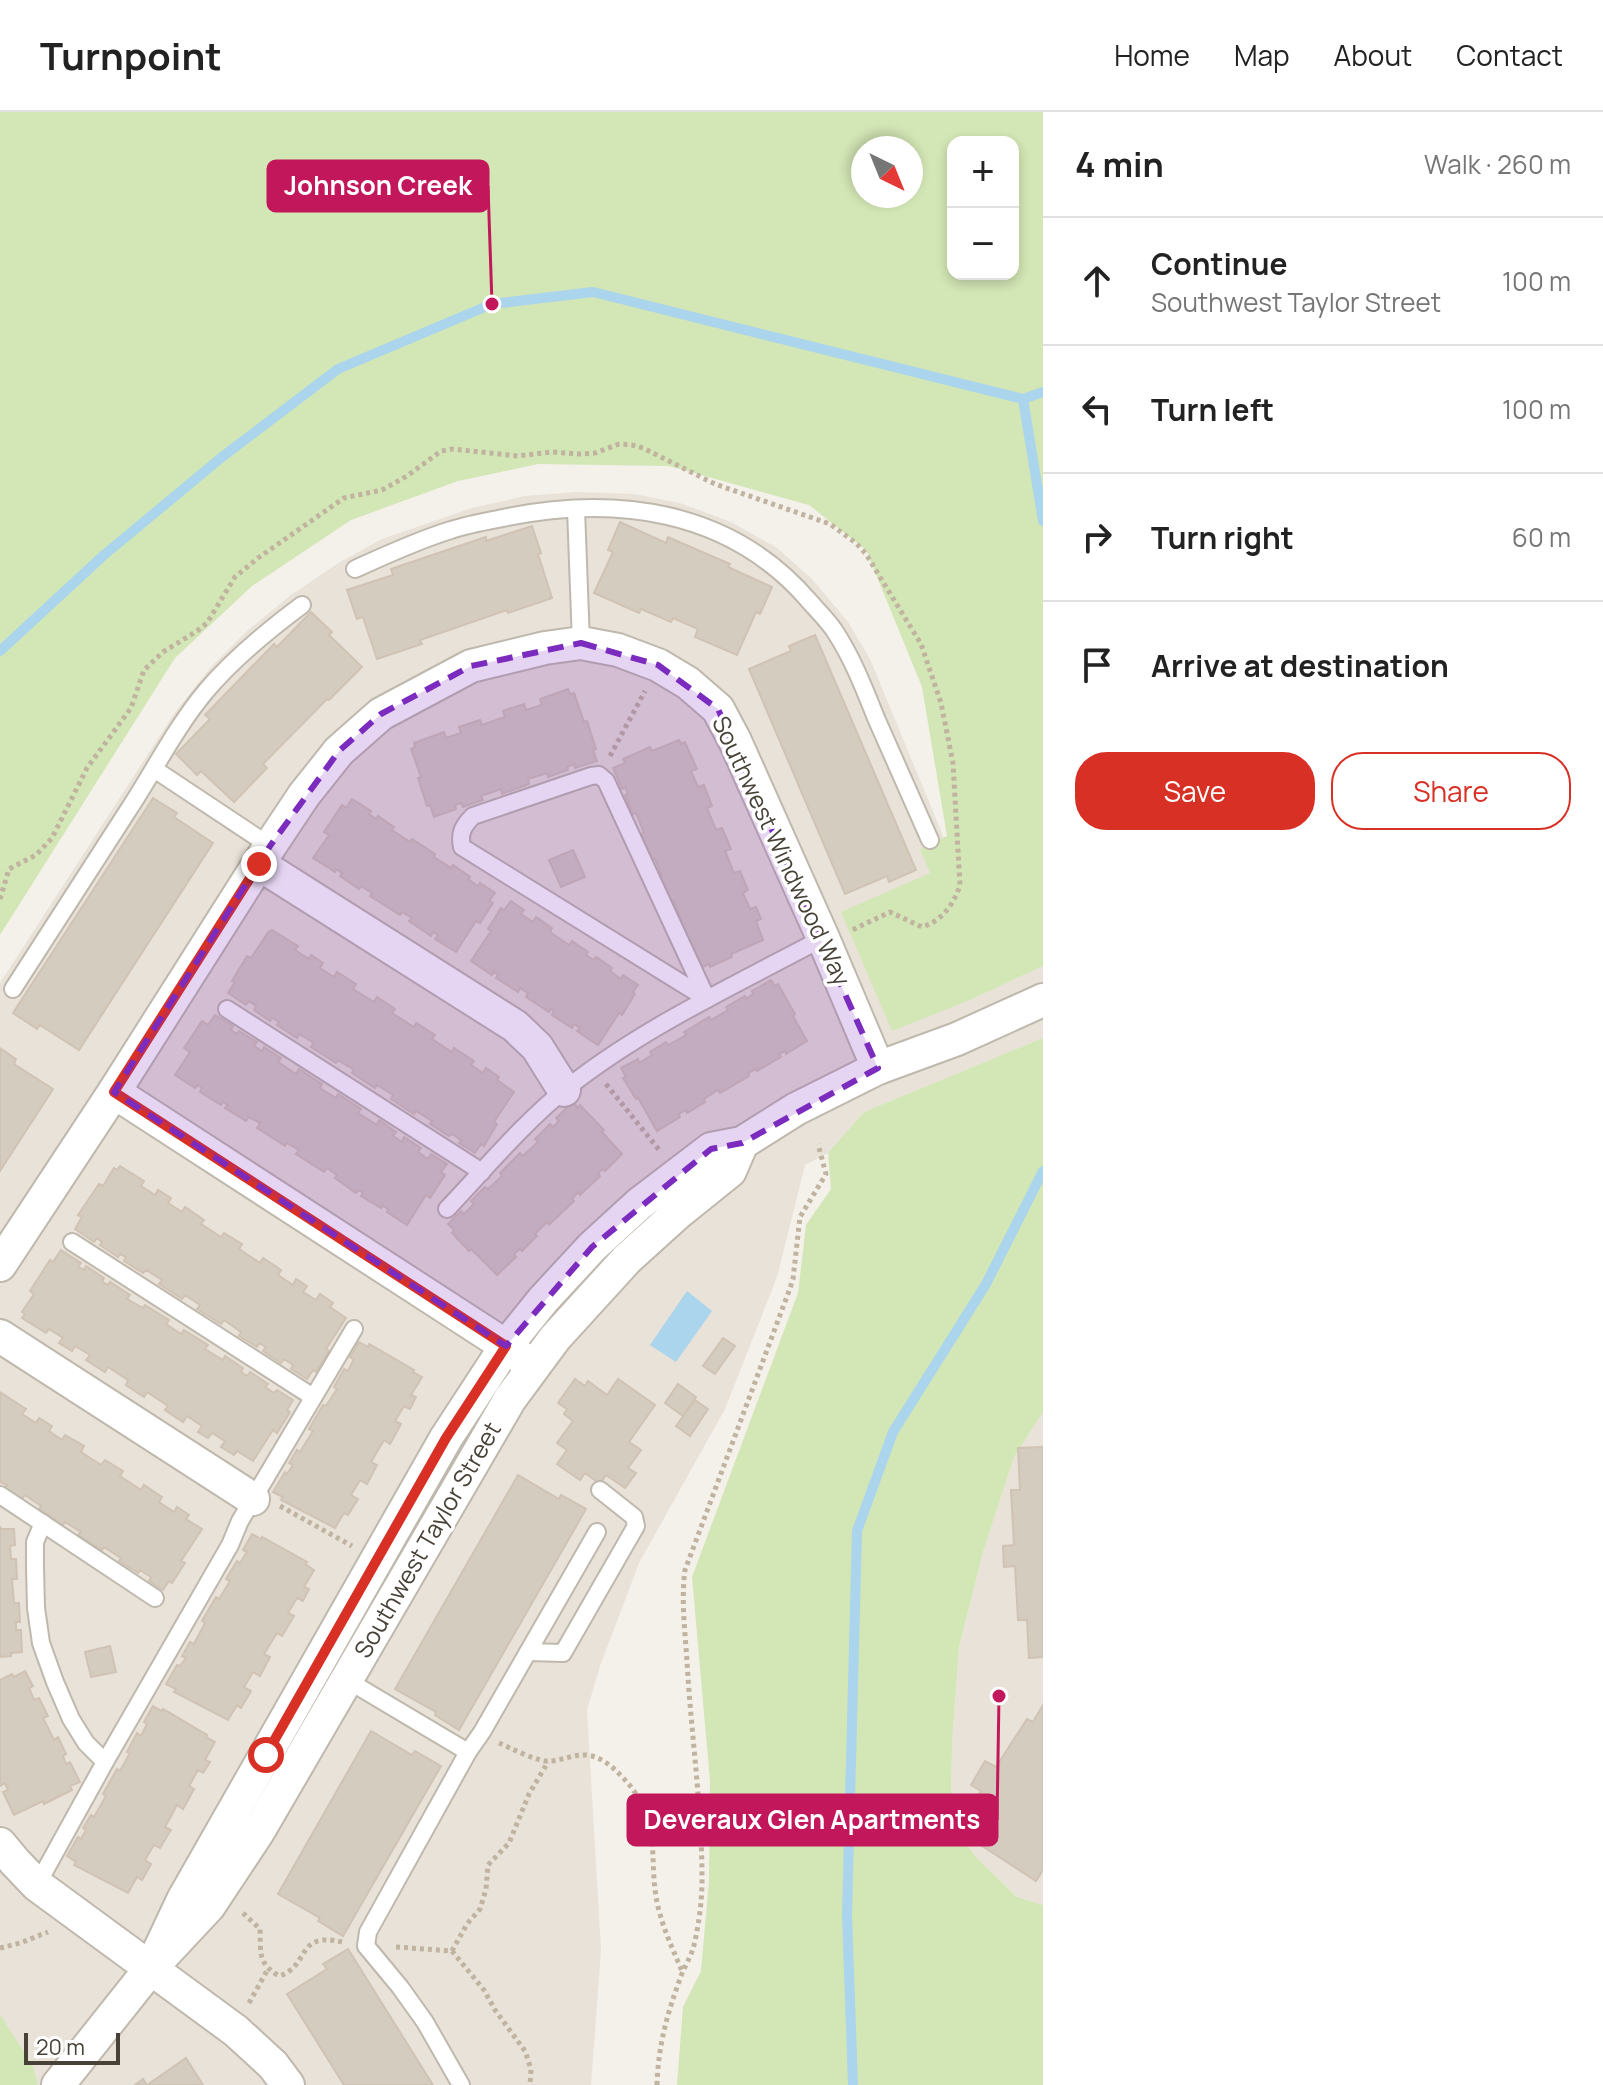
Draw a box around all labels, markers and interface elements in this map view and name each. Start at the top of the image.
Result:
text: Turnpoint [40,29,222,81]
text: Home [1114,36,1190,74]
text: Map [1234,36,1290,74]
text: About [1334,36,1412,74]
text: Contact [1456,36,1563,74]
north arrow [851,136,923,208]
map controls [947,136,1019,280]
button: + [947,136,1019,208]
text: 4 min [1075,141,1164,187]
text: Walk · 260 m [1424,146,1571,182]
callout: Johnson Creek [268,161,488,211]
text: Johnson Creek [284,167,473,203]
button: − [947,208,1019,280]
text: Continue [1151,243,1287,284]
icon: ahead [1075,259,1119,303]
text: 100 m [1502,263,1571,299]
text: Southwest Taylor Street [1151,284,1441,320]
icon: left [1075,387,1119,431]
text: Turn left [1151,389,1274,430]
text: 100 m [1502,391,1571,427]
icon: right [1075,515,1119,559]
text: Turn right [1151,517,1294,558]
text: 60 m [1512,519,1571,555]
icon: arrive [1075,643,1119,687]
text: Arrive at destination [1151,645,1449,686]
street label: Southwest Windwood Way [705,710,860,991]
button: Save [1075,752,1315,830]
button: Share [1331,752,1571,830]
route end [241,846,277,882]
street label: Southwest Taylor Street [345,1415,508,1663]
route start [248,1737,284,1773]
callout: Deveraux Glen Apartments [628,1795,997,1845]
text: Deveraux Glen Apartments [644,1801,980,1837]
scale bar [24,2029,120,2065]
text: 20 m [36,2032,85,2062]

